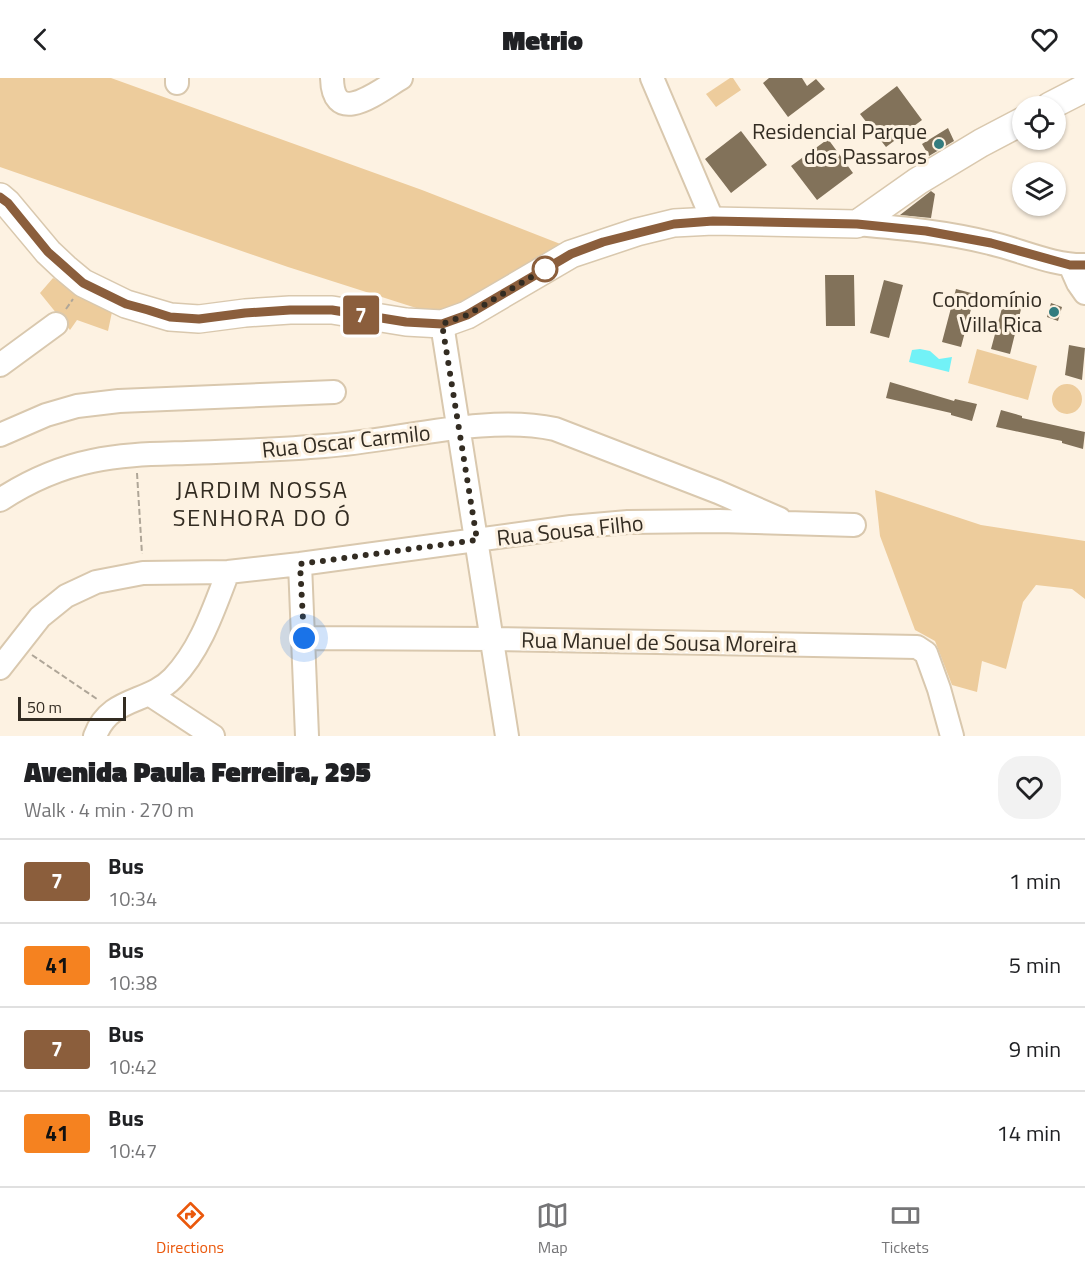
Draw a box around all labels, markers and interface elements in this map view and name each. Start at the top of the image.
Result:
text: Metrio [502,19,583,60]
icon: back [24,23,57,56]
icon: heart [1028,23,1061,56]
map controls [1012,96,1066,216]
button: locate [1012,96,1066,150]
place label: Residencial Parque dos Passaros [752,114,927,173]
marker: Residencial Parque dos Passaros [932,137,946,151]
button: layers [1012,162,1066,216]
unlabelled marker [532,256,558,282]
place label: Condomínio Villa Rica [932,282,1042,341]
line badge: 7 [342,296,380,334]
text: 7 [355,299,367,331]
marker: Condomínio Villa Rica [1047,305,1061,319]
street label: Rua Oscar Carmilo [260,415,432,467]
district label: JARDIM NOSSA SENHORA DO Ó [172,471,352,535]
street label: Rua Sousa Filho [495,505,645,555]
your location [289,623,319,653]
street label: Rua Manuel de Sousa Moreira [521,623,797,661]
scale bar [18,694,126,722]
text: 50 m [27,695,62,719]
text: Avenida Paula Ferreira, 295 [24,750,371,793]
button: heart [998,756,1061,819]
text: Walk · 4 min · 270 m [24,794,194,825]
text: Bus [108,849,144,883]
text: 1 min [1009,864,1061,898]
text: 7 [51,865,63,897]
text: 10:34 [108,883,157,914]
text: Bus [108,933,144,967]
text: 5 min [1009,948,1061,982]
text: 41 [45,949,69,981]
text: 10:38 [108,967,157,998]
text: Bus [108,1017,144,1051]
text: 9 min [1009,1032,1061,1066]
text: 7 [51,1033,63,1065]
text: 10:42 [108,1051,157,1082]
text: Bus [108,1101,144,1135]
text: 14 min [996,1116,1061,1150]
text: 41 [45,1117,69,1149]
text: 10:47 [108,1135,157,1166]
tab: Directions [156,1199,224,1259]
tab: Map [536,1199,569,1259]
tab: Tickets [881,1199,929,1259]

